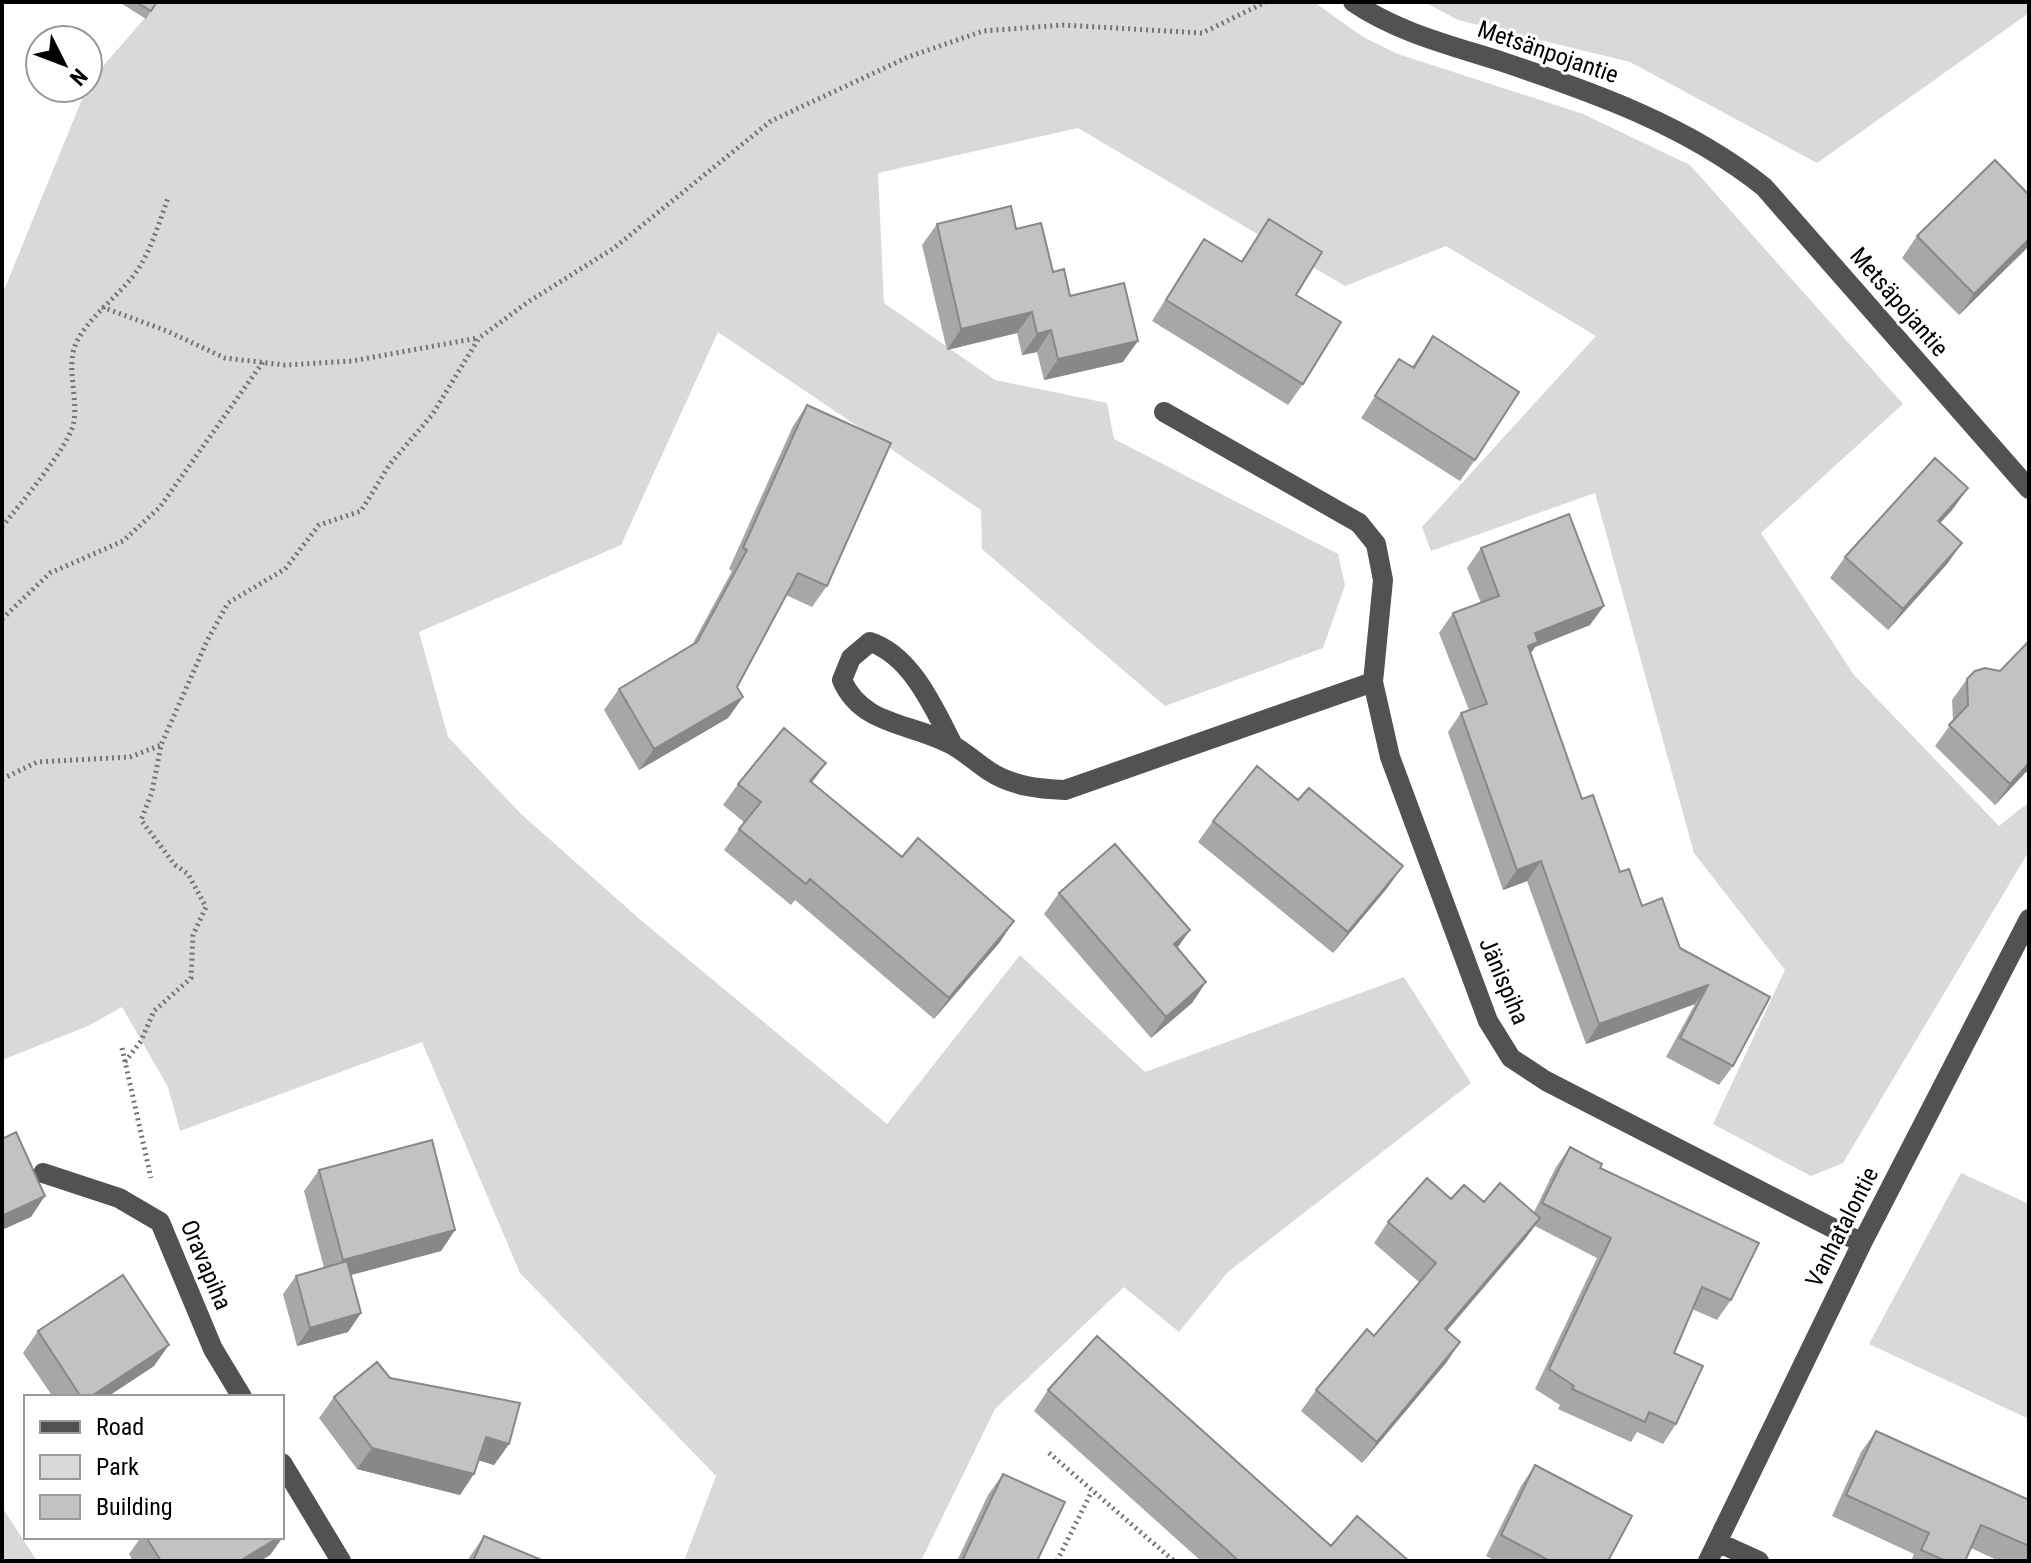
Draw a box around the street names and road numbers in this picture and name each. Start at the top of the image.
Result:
street label: Metsänpojantie [1474,15,1622,89]
street label: Metsäpojantie [1844,242,1954,362]
street label: Jänispiha [1473,933,1535,1029]
street label: Vanhatalontie [1800,1162,1884,1292]
street label: Oravapiha [175,1216,237,1314]

